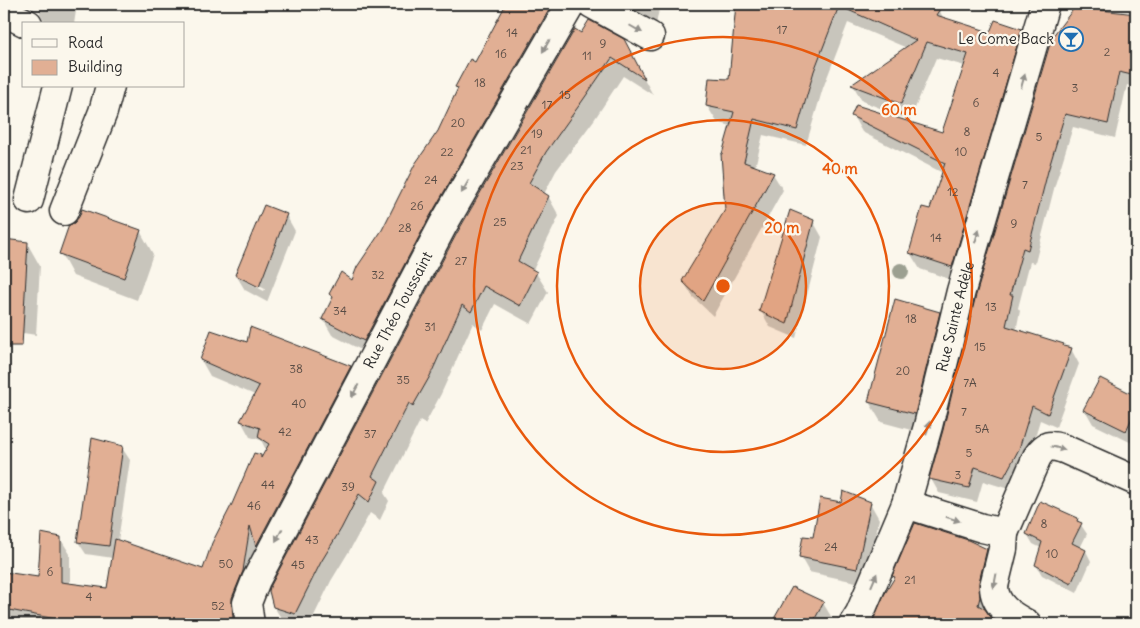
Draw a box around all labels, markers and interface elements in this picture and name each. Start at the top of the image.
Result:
legend [22,22,185,88]
house number: 17 [777,22,787,37]
one-way arrow [629,24,643,33]
house number: 14 [506,25,518,40]
bar icon: Le Come Back [1058,26,1084,52]
place label: Le Come Back [958,29,1054,48]
text: Road [68,33,103,52]
house number: 9 [600,36,607,51]
one-way arrow [542,39,551,52]
house number: 2 [1104,44,1111,59]
house number: 16 [495,46,507,61]
house number: 11 [582,48,592,63]
text: Building [68,57,123,76]
house number: 4 [993,65,1000,80]
one-way arrow [1020,73,1028,88]
house number: 18 [474,75,486,90]
house number: 3 [1072,80,1079,95]
house number: 15 [559,87,571,102]
house number: 6 [973,95,980,110]
house number: 17 [542,97,552,112]
text: 60 m [881,100,917,119]
house number: 20 [451,115,465,130]
house number: 8 [964,124,971,139]
house number: 19 [531,126,543,141]
house number: 5 [1036,129,1043,144]
house number: 21 [520,142,532,157]
house number: 22 [440,144,454,159]
house number: 10 [955,144,967,159]
house number: 23 [510,158,524,173]
text: 40 m [822,159,858,178]
house number: 24 [424,172,438,187]
house number: 7 [1022,177,1028,192]
one-way arrow [460,180,469,193]
house number: 12 [947,184,959,199]
house number: 26 [410,198,424,213]
house number: 25 [493,214,507,229]
house number: 9 [1011,216,1018,231]
text: 20 m [765,218,799,237]
house number: 28 [398,220,412,235]
one-way arrow [974,229,982,244]
house number: 14 [930,230,942,245]
street label: Rue Théo Toussaint [359,248,436,372]
house number: 27 [455,253,467,268]
street label: Rue Sainte Adèle [932,259,978,374]
house number: 32 [371,267,385,282]
centre of rings [714,277,732,295]
house number: 13 [985,299,997,314]
house number: 34 [333,303,347,318]
house number: 18 [905,311,917,326]
house number: 31 [424,319,436,334]
house number: 15 [974,339,986,354]
house number: 38 [289,361,303,376]
house number: 20 [896,363,910,378]
house number: 35 [396,372,410,387]
house number: 7A [963,375,977,390]
one-way arrow [351,384,359,399]
house number: 40 [292,396,307,411]
house number: 7 [961,404,967,419]
one-way arrow [924,420,932,435]
house number: 5A [975,421,990,436]
house number: 42 [278,424,292,439]
house number: 37 [364,426,376,441]
one-way arrow [1050,444,1065,452]
house number: 5 [966,445,973,460]
house number: 3 [955,467,962,482]
house number: 44 [261,477,275,492]
house number: 39 [341,479,355,494]
house number: 46 [247,498,261,513]
one-way arrow [945,516,960,523]
house number: 8 [1041,516,1048,531]
one-way arrow [275,528,283,542]
house number: 43 [305,532,319,547]
house number: 24 [824,539,838,554]
house number: 10 [1046,546,1058,561]
house number: 50 [219,556,234,571]
house number: 45 [291,557,305,572]
house number: 6 [47,564,54,579]
house number: 21 [904,572,916,587]
one-way arrow [870,573,878,587]
one-way arrow [991,573,999,589]
house number: 4 [86,589,93,604]
house number: 52 [211,598,225,613]

